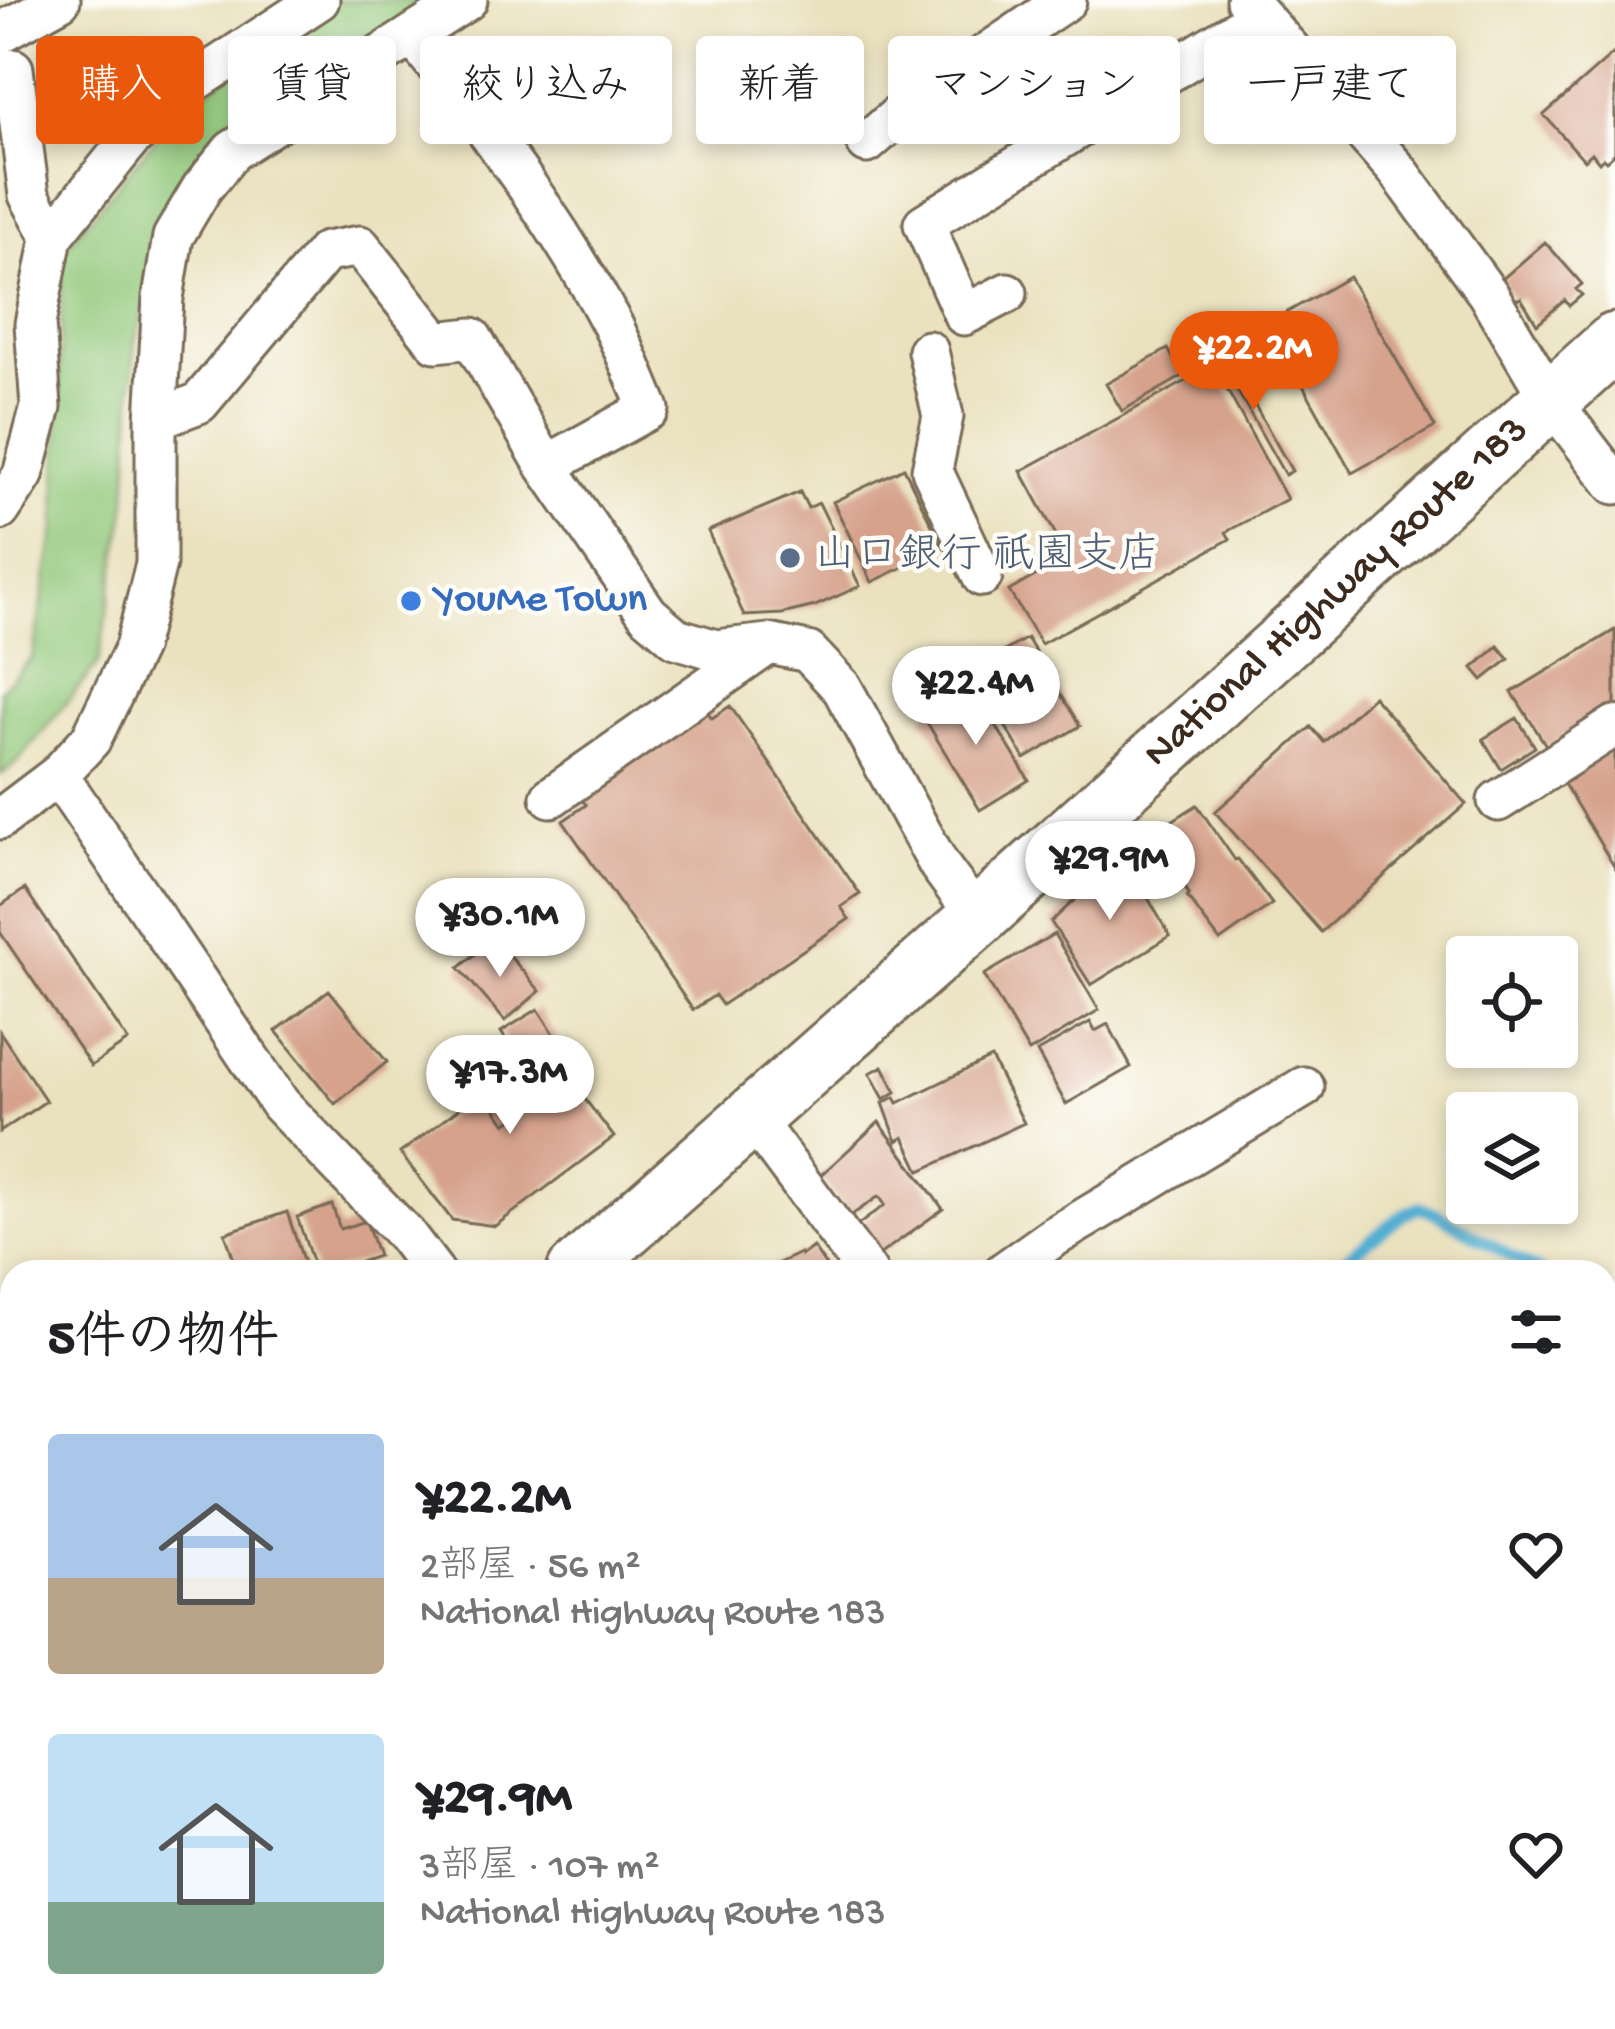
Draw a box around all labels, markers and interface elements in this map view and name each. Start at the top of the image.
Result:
chip: 購入 [36,36,204,144]
chip: 賃貸 [228,36,396,144]
chip: 絞り込み [420,36,672,144]
chip: 新着 [696,36,864,144]
chip: マンション [888,36,1180,144]
chip: 一戸建て [1204,36,1456,144]
pin: ¥22.2M [1156,311,1352,413]
text: ¥22.2M [1197,327,1311,373]
street label: National Highway Route 183 [1135,407,1540,780]
place label: 山口銀行 祇園支店 [814,531,1160,583]
marker: 山口銀行 祇園支店 [777,545,803,571]
place label: YouMe Town [431,577,647,626]
marker: YouMe Town [398,588,424,614]
pin: ¥22.4M [878,646,1074,748]
text: ¥22.4M [919,662,1033,708]
pin: ¥29.9M [1012,821,1208,923]
text: ¥29.9M [1052,837,1168,883]
pin: ¥30.1M [402,878,598,980]
text: ¥30.1M [442,894,558,940]
map controls [1446,936,1578,1224]
button: locate [1446,936,1578,1068]
pin: ¥17.3M [412,1035,608,1137]
text: ¥17.3M [453,1051,567,1097]
button: layers [1446,1092,1578,1224]
icon: filters [1503,1299,1569,1365]
text: 5件の物件 [48,1312,279,1372]
text: ¥22.2M [420,1471,570,1531]
icon: home [144,1482,288,1626]
icon: heart [1503,1521,1569,1587]
text: 2部屋 · 56 m² [420,1546,640,1592]
text: National Highway Route 183 [420,1592,886,1638]
text: ¥29.9M [420,1771,571,1831]
icon: home [144,1782,288,1926]
icon: heart [1503,1821,1569,1887]
text: 3部屋 · 107 m² [420,1846,660,1892]
text: National Highway Route 183 [420,1892,886,1938]

